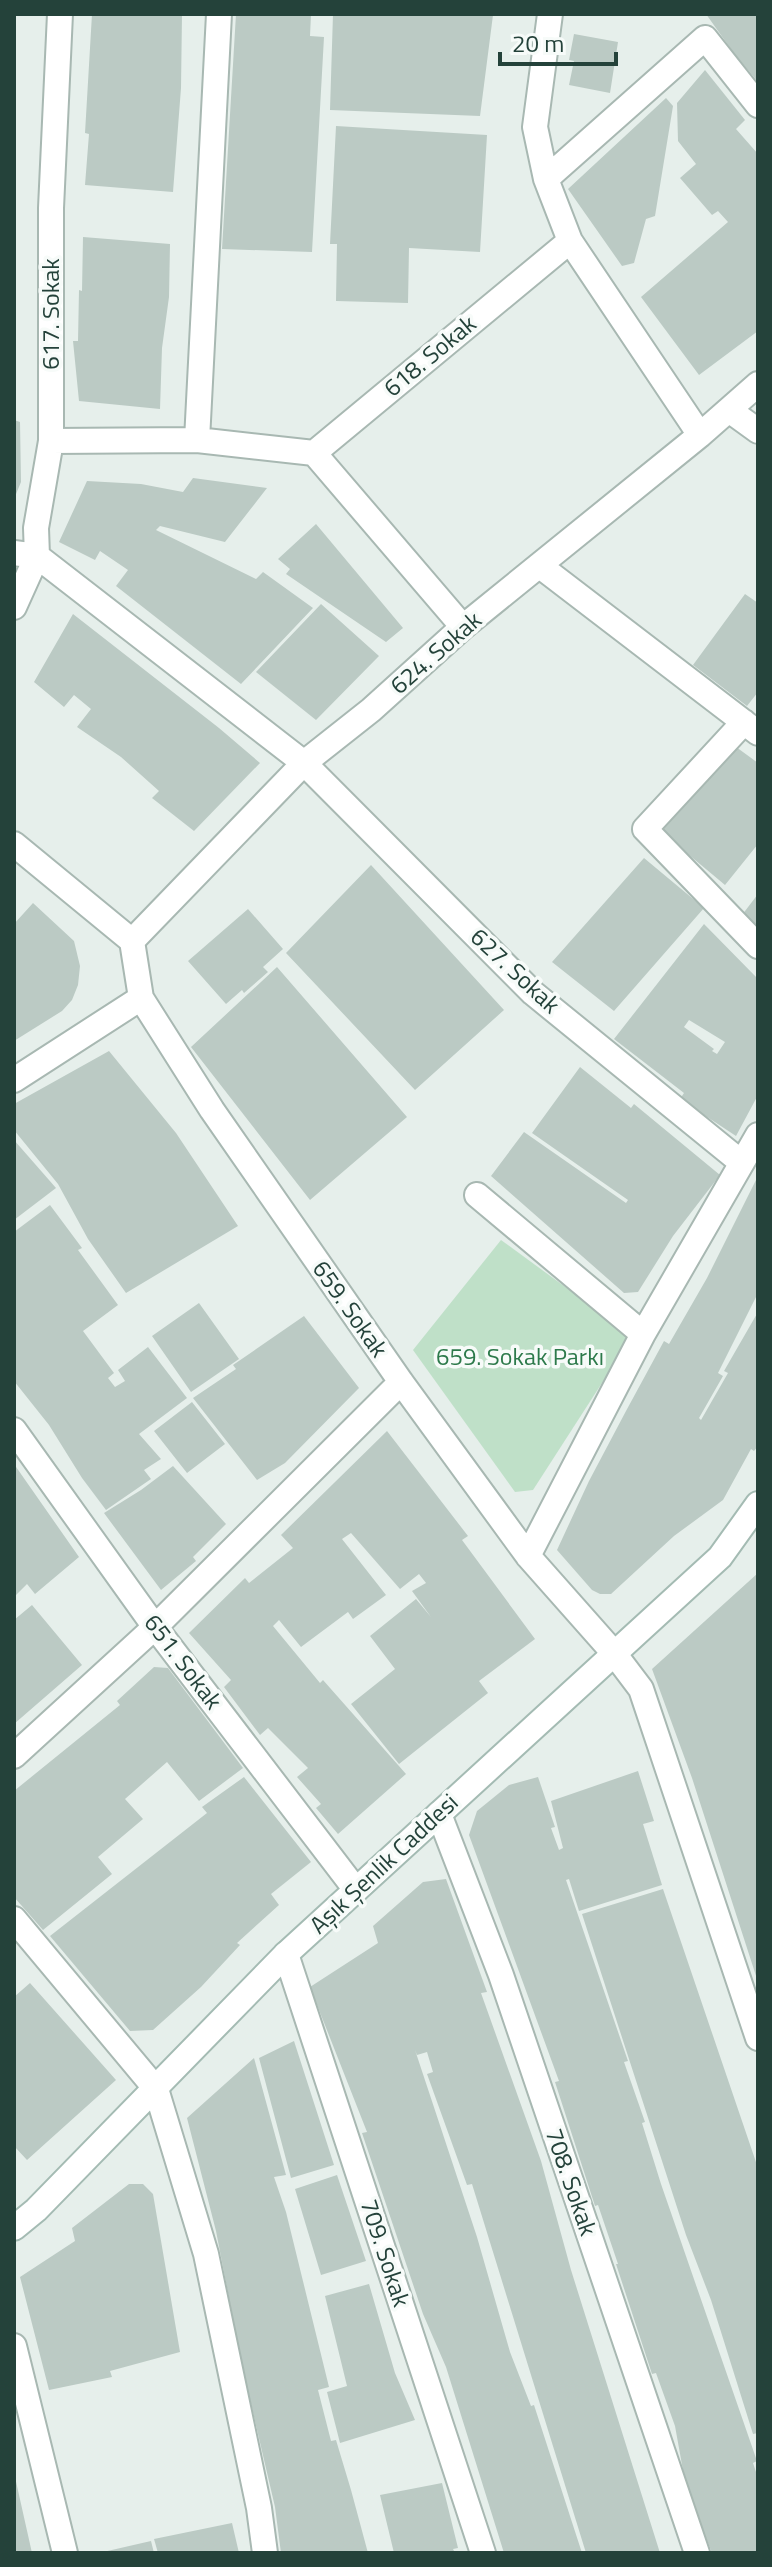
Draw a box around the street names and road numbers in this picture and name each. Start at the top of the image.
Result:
street label: 617. Sokak [32,258,68,370]
street label: 618. Sokak [375,305,484,405]
street label: 624. Sokak [381,602,490,702]
street label: 627. Sokak [463,919,569,1022]
street label: 659. Sokak [304,1252,398,1365]
street label: 651. Sokak [136,1606,232,1717]
street label: Aşık Şenlik Caddesi [301,1785,466,1942]
street label: 708. Sokak [537,2123,607,2241]
street label: 709. Sokak [352,2194,420,2312]

